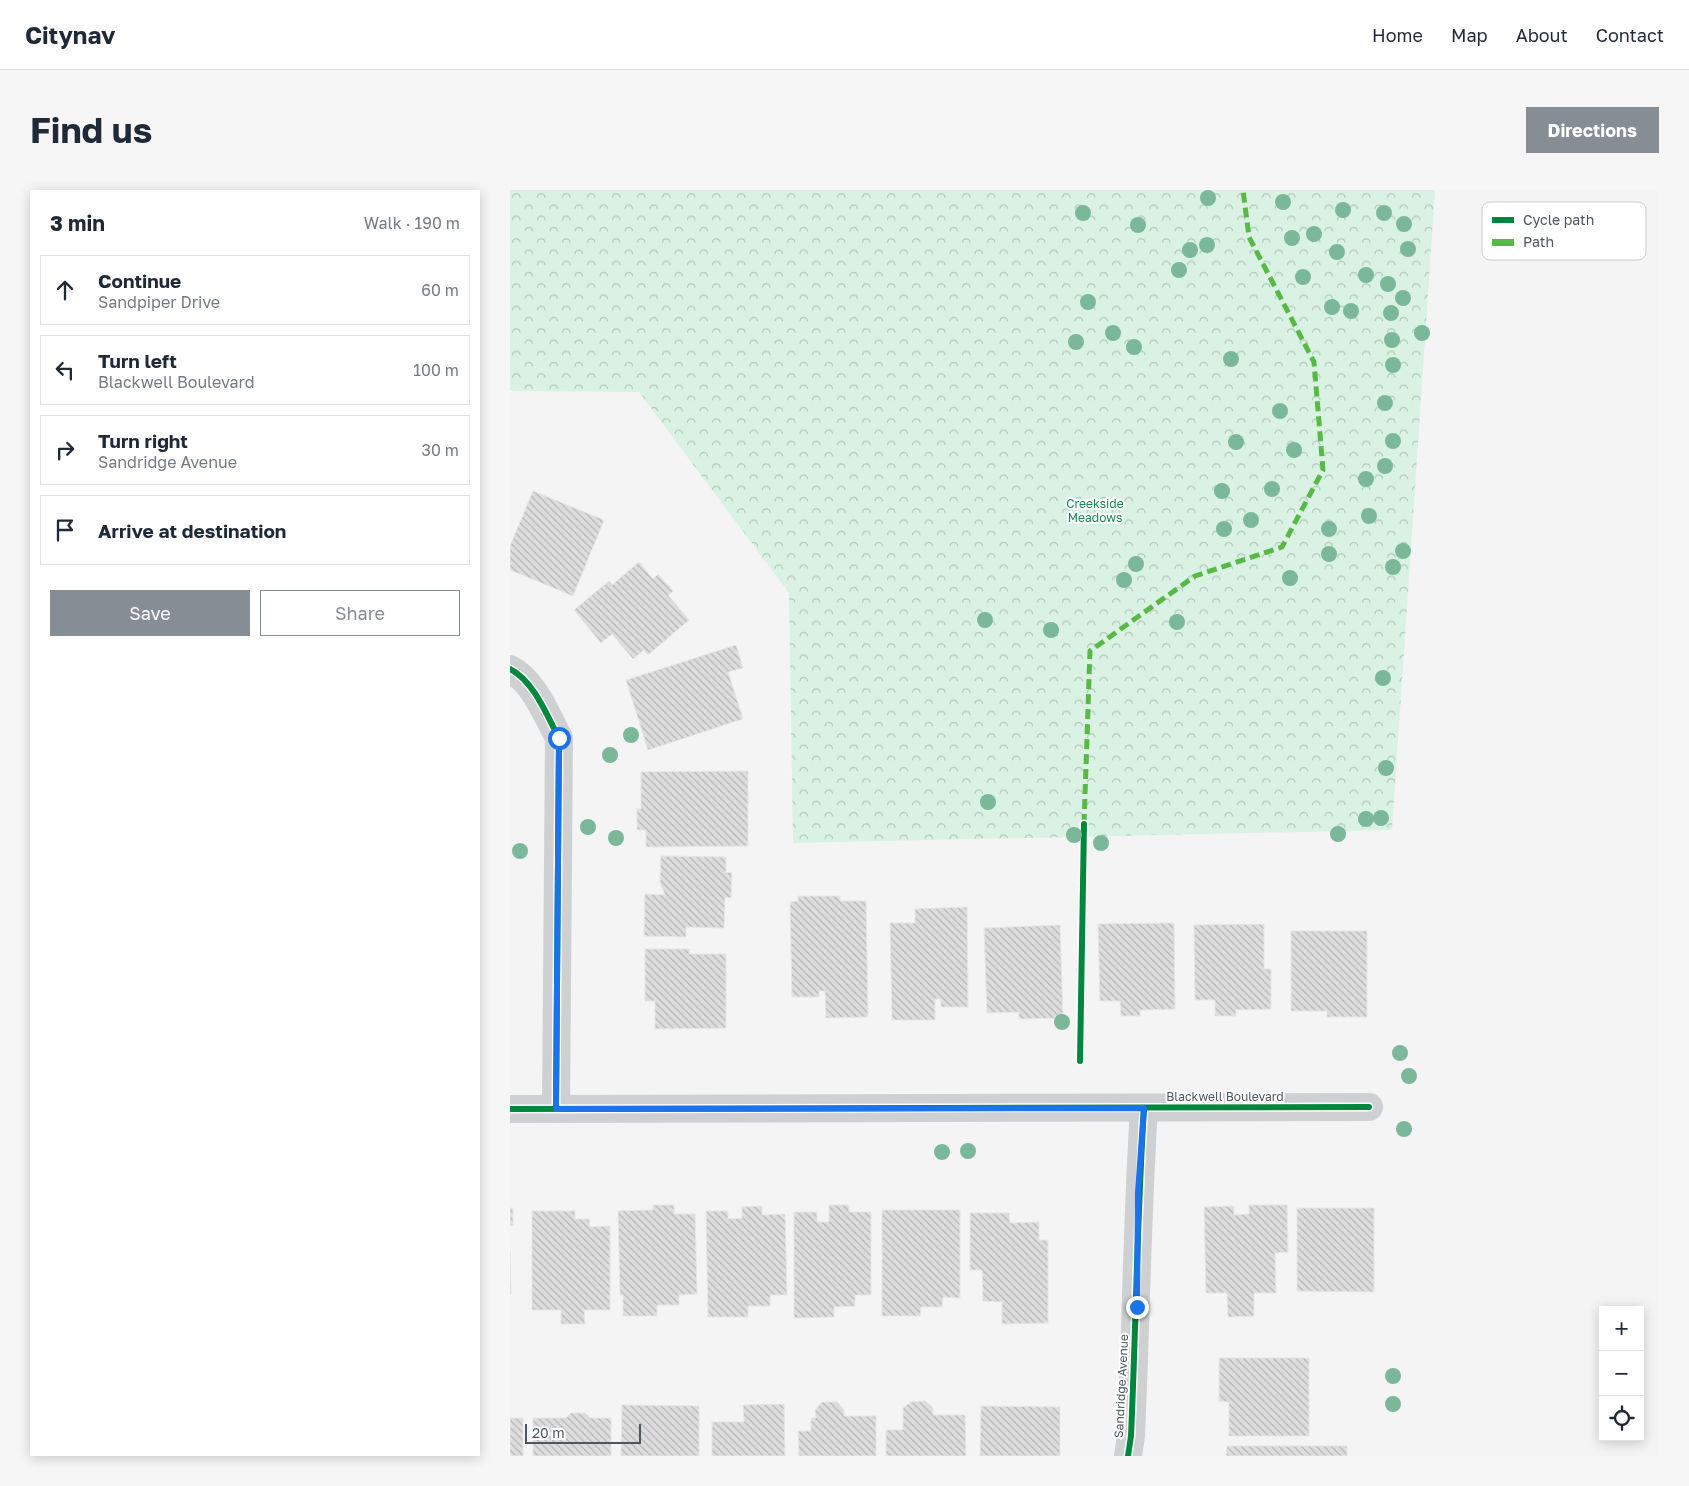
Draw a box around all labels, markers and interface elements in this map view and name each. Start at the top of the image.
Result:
text: Citynav [25,20,115,49]
text: Home [1372,24,1423,46]
text: Map [1451,24,1488,46]
text: About [1516,24,1568,46]
text: Contact [1596,24,1664,46]
button: Directions [1526,107,1659,153]
text: Find us [30,109,152,151]
legend [1482,202,1646,260]
text: 3 min [50,210,105,236]
text: Cycle path [1523,211,1594,228]
text: Walk · 190 m [364,213,460,233]
text: Path [1523,233,1554,250]
text: Continue [98,269,181,292]
icon: ahead [51,276,79,304]
text: 60 m [421,280,459,300]
text: Sandpiper Drive [98,292,220,312]
text: Turn left [98,349,177,372]
icon: left [51,356,79,384]
text: 100 m [413,360,459,380]
text: Blackwell Boulevard [98,372,254,392]
text: Turn right [98,429,188,452]
icon: right [51,436,79,464]
text: 30 m [422,440,459,460]
text: Sandridge Avenue [98,452,237,472]
park label: Creekside Meadows [1066,496,1124,525]
icon: arrive [51,516,79,544]
text: Arrive at destination [98,519,286,542]
button: Save [50,590,250,636]
button: Share [260,590,460,636]
route start [548,727,571,750]
street label: Blackwell Boulevard [1166,1089,1284,1104]
route end [1126,1296,1149,1319]
map controls [1599,1306,1644,1441]
button: + [1599,1306,1644,1351]
street label: Sandridge Avenue [1111,1334,1131,1438]
button: − [1599,1351,1644,1396]
button: locate [1599,1396,1644,1441]
scale bar [525,1421,641,1444]
text: 20 m [532,1424,565,1441]

